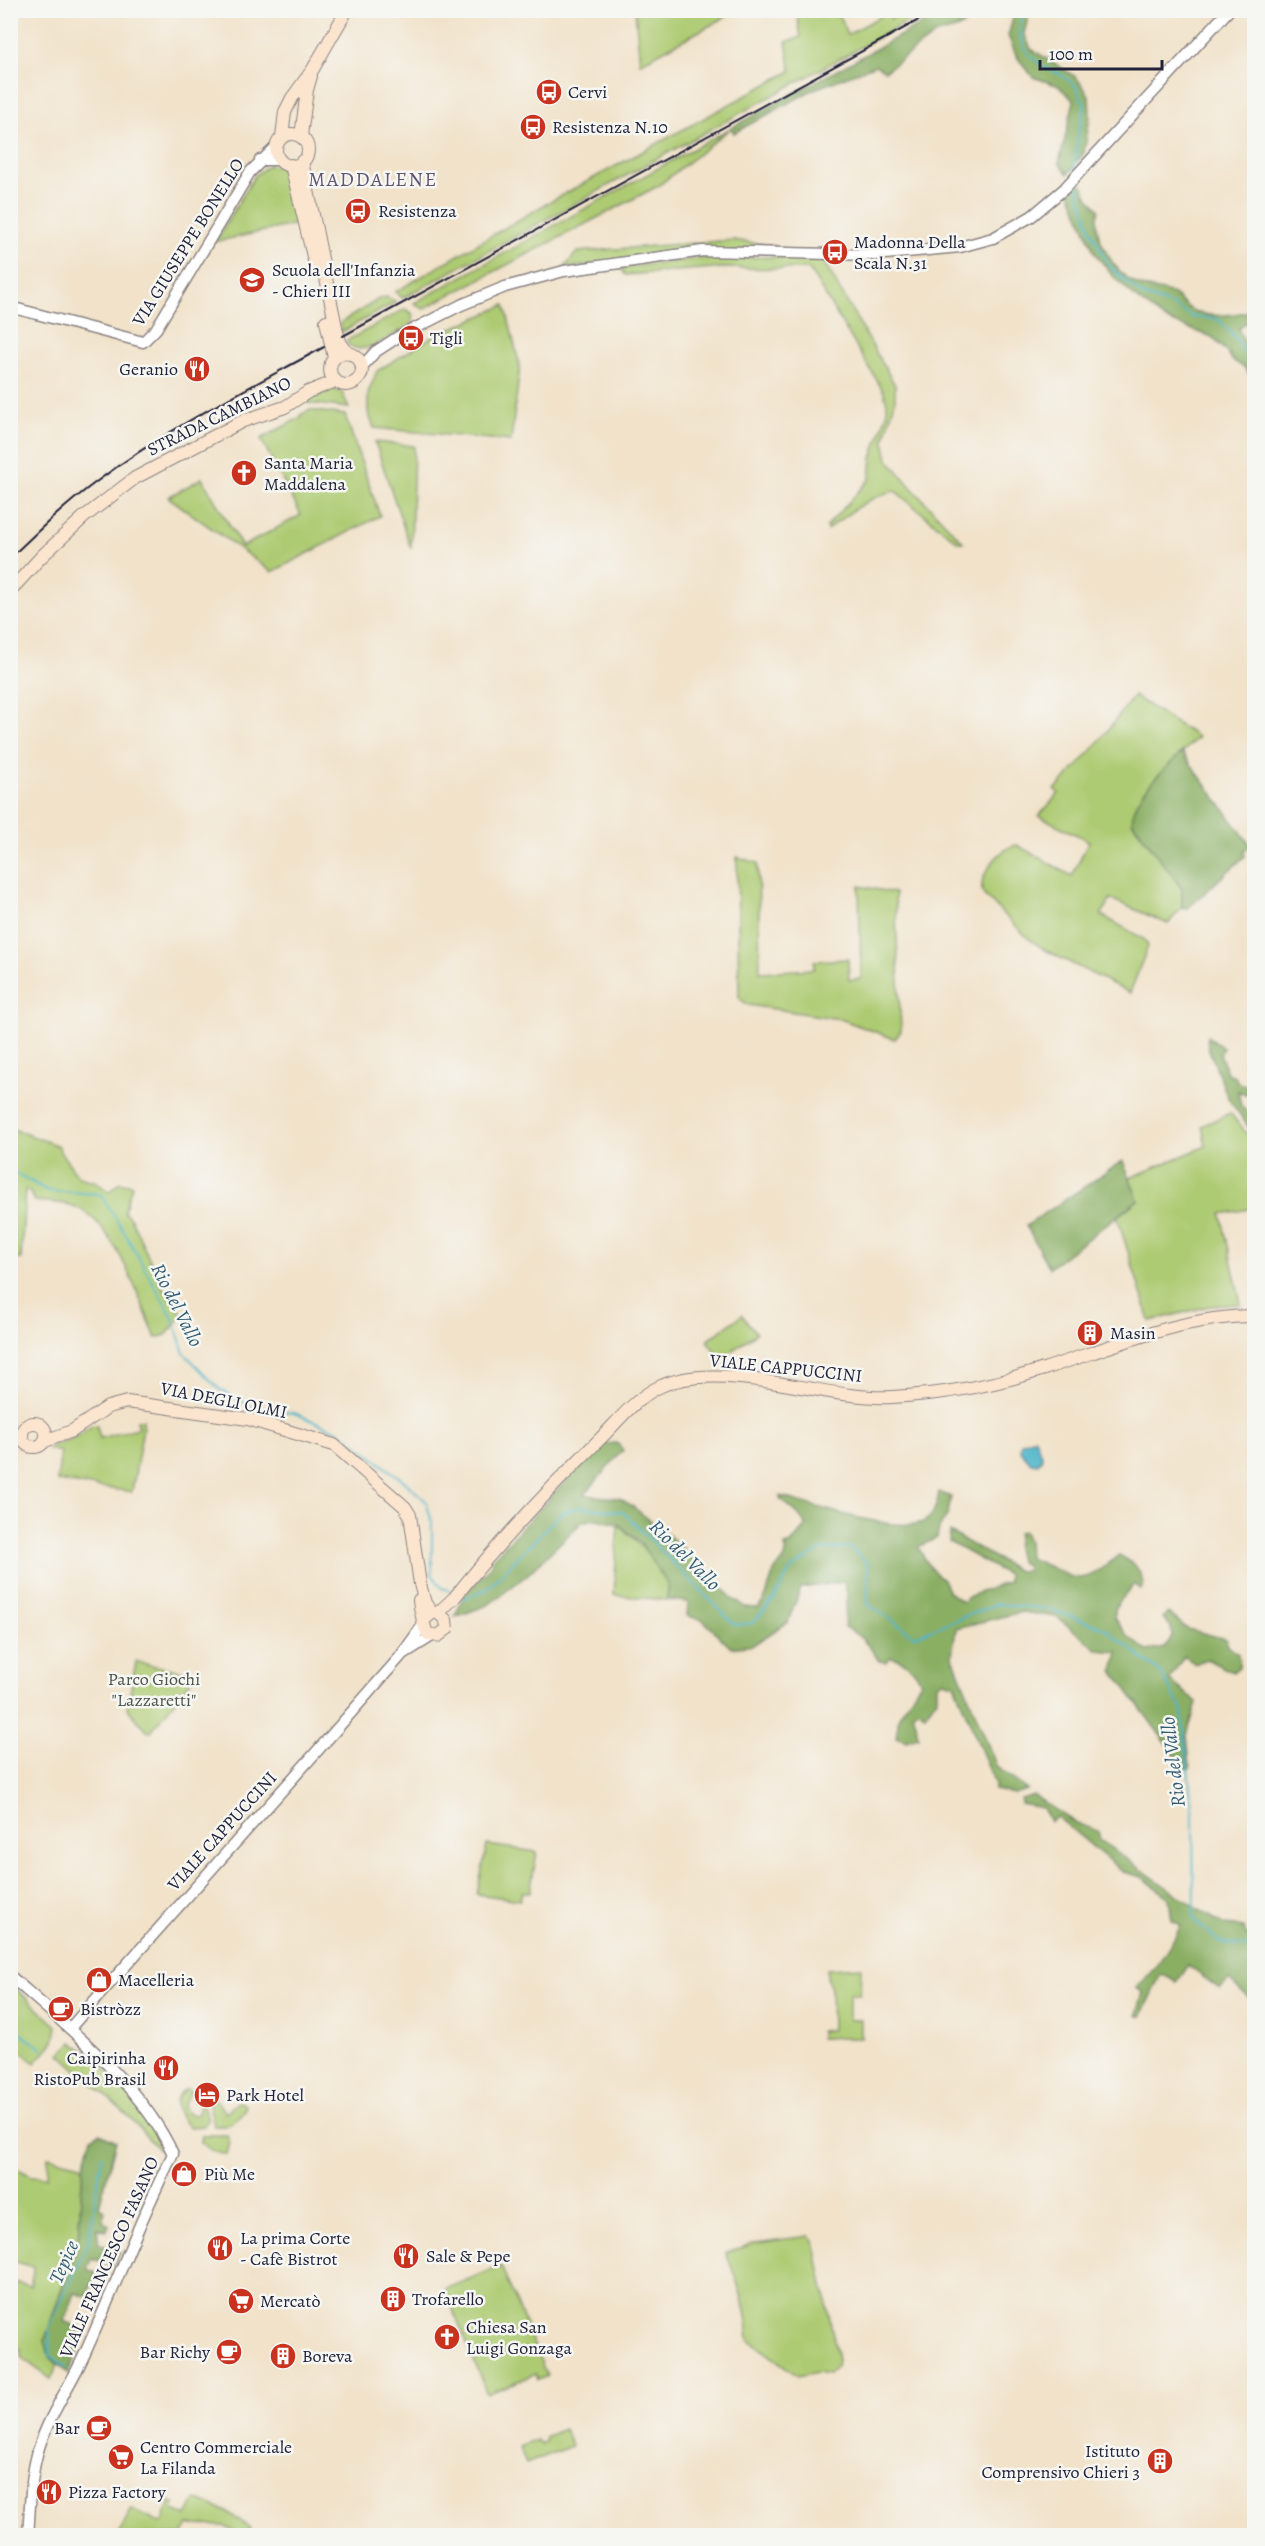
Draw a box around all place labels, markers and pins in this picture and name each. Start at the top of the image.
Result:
bus stop icon: Cervi [534,77,564,107]
place label: Cervi [568,80,607,104]
bus stop icon: Resistenza N.10 [518,112,548,142]
place label: Resistenza N.10 [552,115,668,139]
bus stop icon: Resistenza [343,196,373,226]
place label: Resistenza [378,199,457,223]
place label: Madonna Della Scala N.31 [854,230,966,275]
bus stop icon: Madonna Della Scala N.31 [820,237,850,267]
place label: Scuola dell'Infanzia - Chieri III [272,258,416,303]
school or university icon: Scuola dell'Infanzia - Chieri III [237,265,267,295]
bus stop icon: Tigli [396,323,426,353]
place label: Tigli [430,326,463,350]
restaurant icon: Geranio [182,354,212,384]
place label: Geranio [119,357,178,381]
place label: Santa Maria Maddalena [264,451,354,496]
church icon: Santa Maria Maddalena [229,458,259,488]
building icon: Masin [1075,1318,1105,1348]
place label: Masin [1110,1321,1156,1345]
shop icon: Macelleria [84,1965,114,1995]
place label: Macelleria [118,1968,195,1992]
cafe icon: Bistròzz [46,1994,76,2024]
place label: Bistròzz [80,1997,141,2021]
place label: Caipirinha RistoPub Brasil [34,2046,147,2091]
restaurant icon: Caipirinha RistoPub Brasil [151,2053,181,2083]
hotel icon: Park Hotel [192,2080,222,2110]
place label: Park Hotel [226,2083,305,2107]
shop icon: Più Me [169,2159,199,2189]
place label: Più Me [204,2162,255,2186]
place label: La prima Corte - Cafè Bistrot [240,2226,350,2271]
restaurant icon: La prima Corte - Cafè Bistrot [205,2233,235,2263]
restaurant icon: Sale & Pepe [391,2241,421,2271]
place label: Sale & Pepe [426,2244,511,2268]
building icon: Trofarello [378,2284,408,2314]
supermarket icon: Mercatò [226,2286,256,2316]
place label: Trofarello [412,2287,484,2311]
place label: Mercatò [260,2289,320,2313]
place label: Chiesa San Luigi Gonzaga [466,2315,573,2360]
church icon: Chiesa San Luigi Gonzaga [432,2322,462,2352]
cafe icon: Bar Richy [214,2337,244,2367]
place label: Bar Richy [140,2340,211,2364]
building icon: Boreva [268,2341,298,2371]
place label: Boreva [302,2344,353,2368]
cafe icon: Bar [84,2413,114,2443]
place label: Bar [54,2416,80,2440]
place label: Centro Commerciale La Filanda [140,2435,292,2480]
place label: Istituto Comprensivo Chieri 3 [981,2439,1140,2484]
supermarket icon: Centro Commerciale La Filanda [106,2442,136,2472]
building icon: Istituto Comprensivo Chieri 3 [1145,2446,1175,2476]
restaurant icon: Pizza Factory [34,2477,64,2507]
place label: Pizza Factory [68,2480,167,2504]

